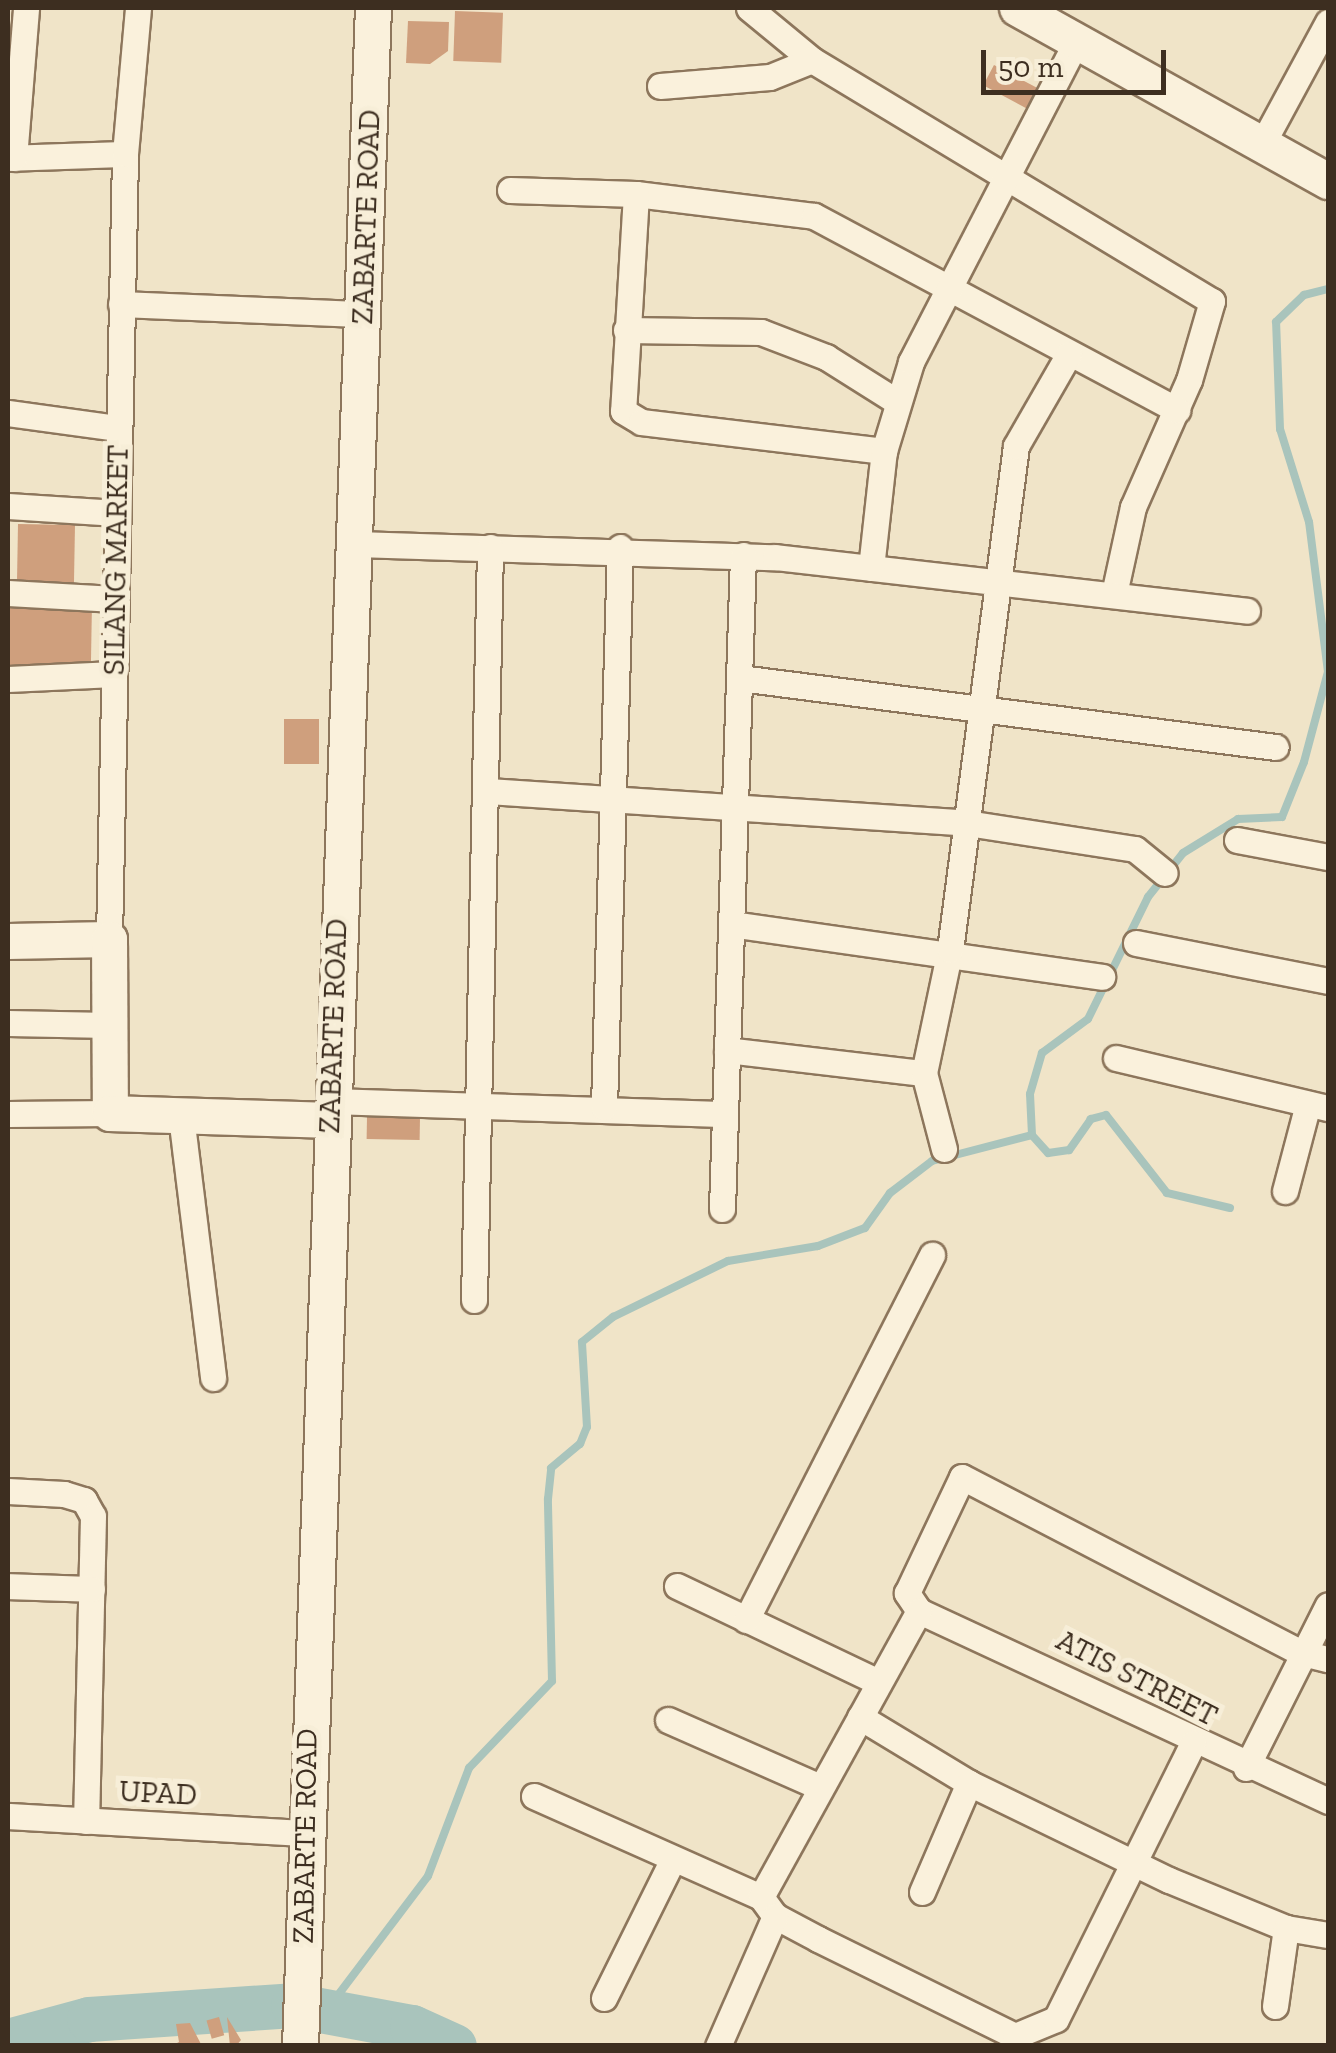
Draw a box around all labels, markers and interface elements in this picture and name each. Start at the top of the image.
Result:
scale bar [986,30,1171,92]
text: 50 m [998,49,1063,85]
street label: ZABARTE ROAD [344,109,388,325]
street label: SILANG MARKET [96,444,136,676]
street label: ZABARTE ROAD [311,918,355,1134]
street label: ATIS STREET [1051,1622,1223,1734]
street label: ZABARTE ROAD [285,1728,325,1944]
street label: UPAD [118,1773,198,1813]

